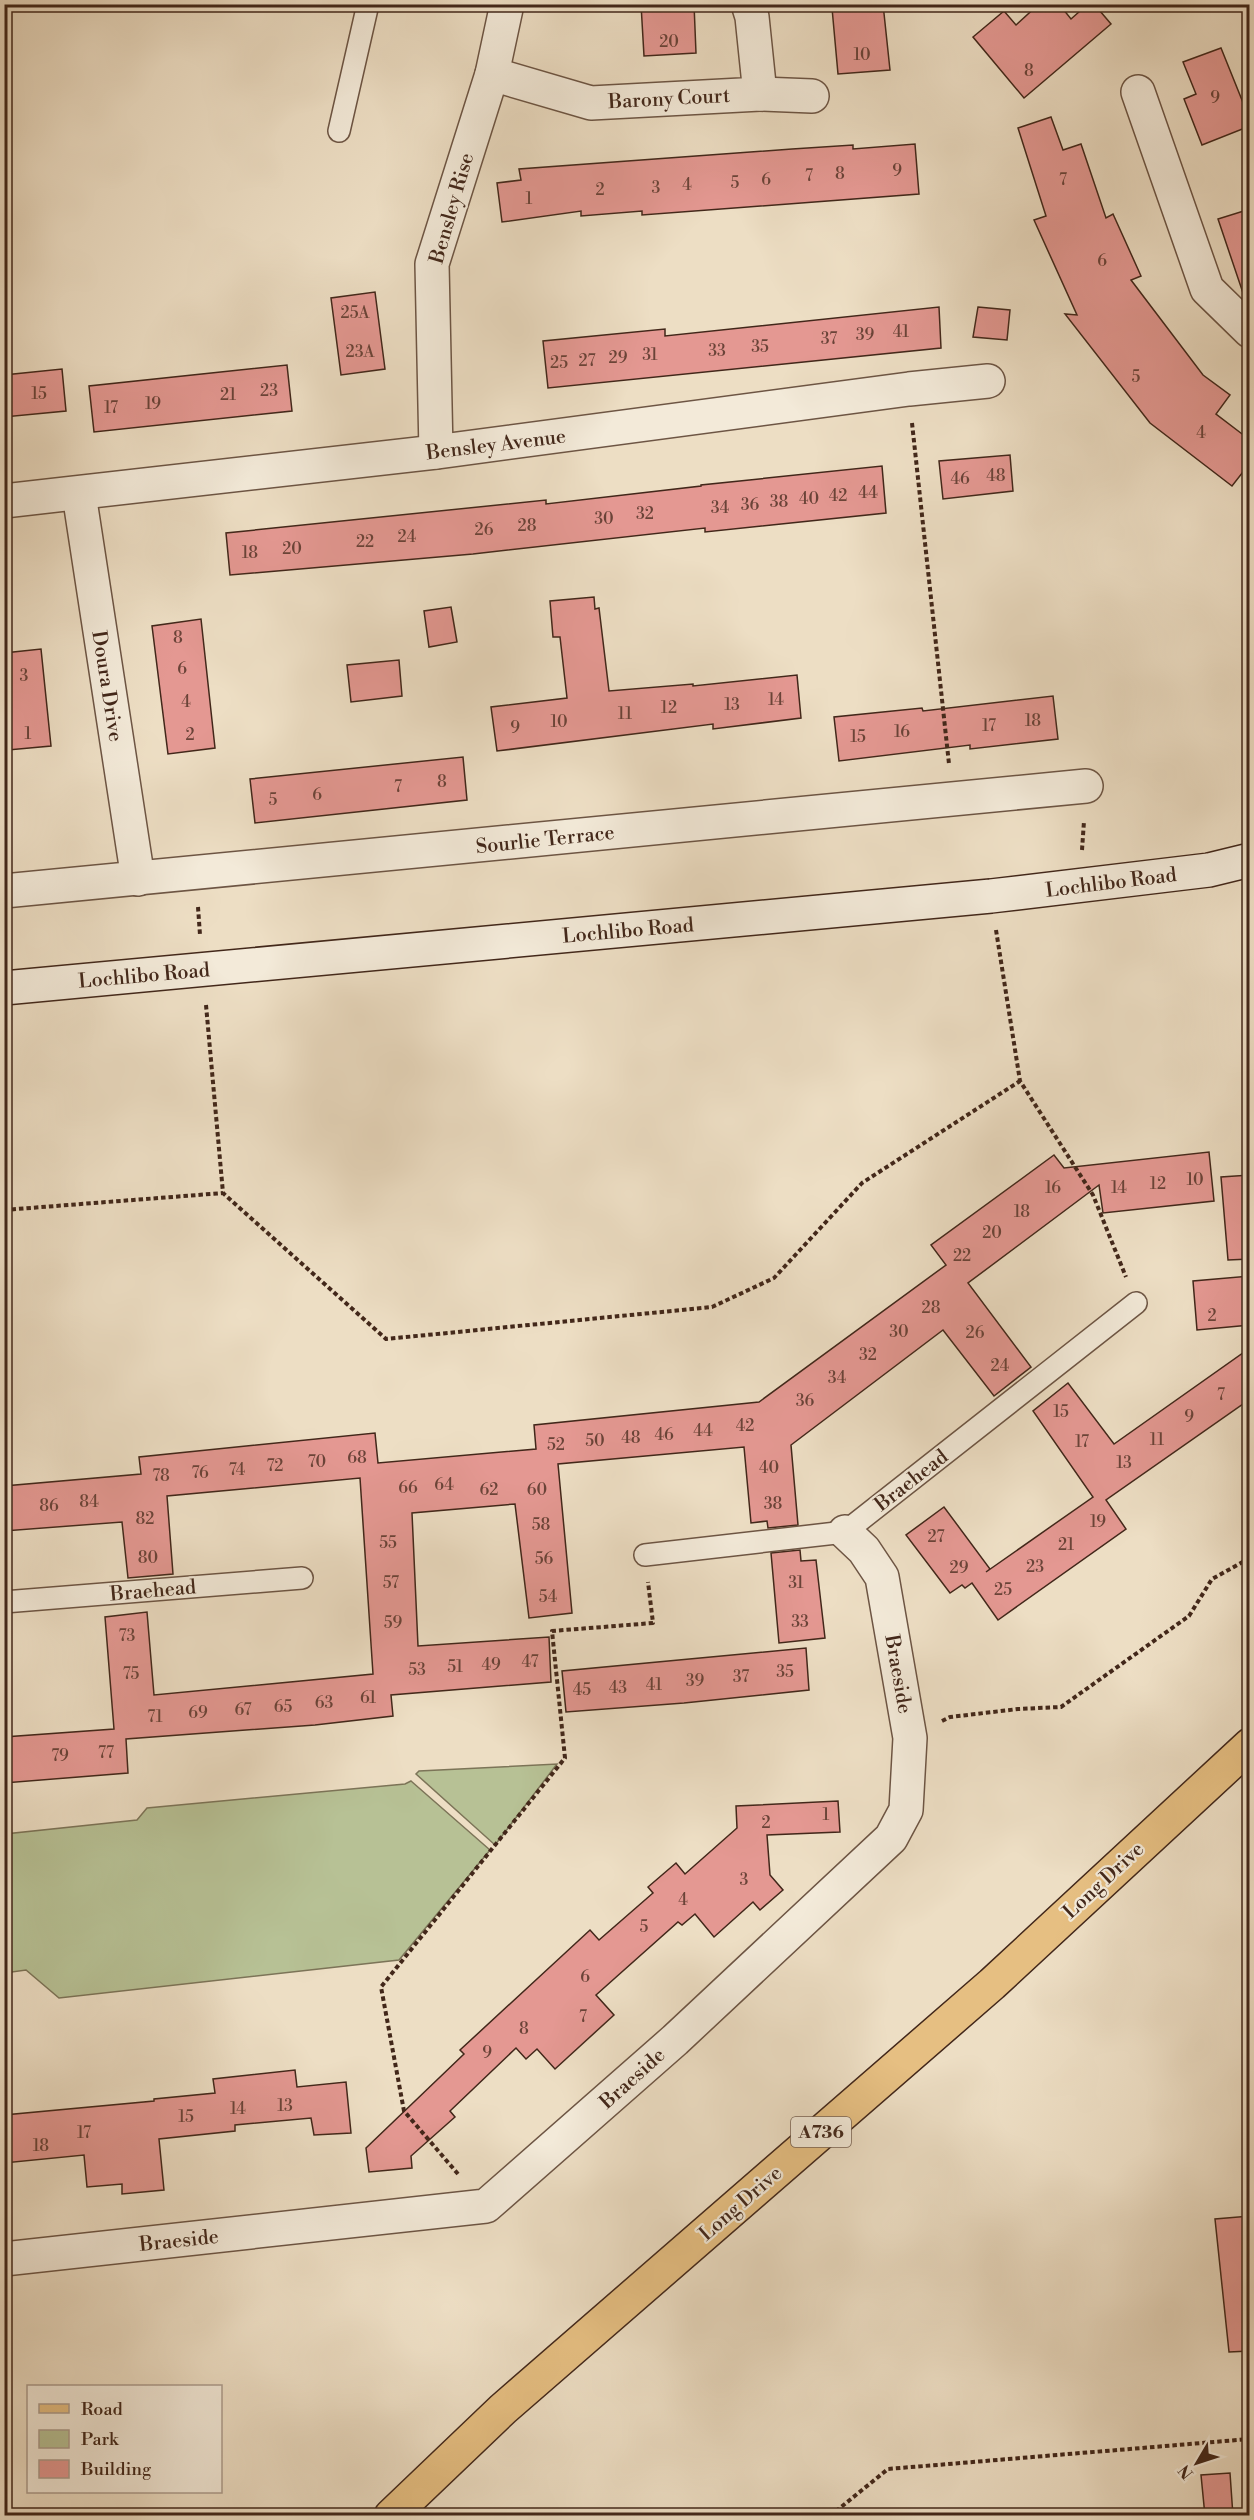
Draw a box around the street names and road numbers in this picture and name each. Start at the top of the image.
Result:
street label: Barony Court [606,84,731,115]
street label: Bensley Rise [424,150,480,268]
street label: Bensley Avenue [424,425,567,467]
street label: Doura Drive [85,629,128,743]
street label: Sourlie Terrace [474,821,616,860]
street label: Lochlibo Road [1044,863,1179,904]
street label: Lochlibo Road [561,913,696,950]
street label: Lochlibo Road [77,958,212,995]
street label: Braehead [869,1444,954,1518]
street label: Braehead [108,1575,198,1608]
street label: Braeside [878,1632,917,1716]
street label: Long Drive [1058,1837,1150,1925]
street label: Braeside [594,2043,671,2116]
road number: A736 [791,2117,851,2147]
street label: Long Drive [694,2161,788,2247]
street label: Braeside [137,2225,220,2258]

